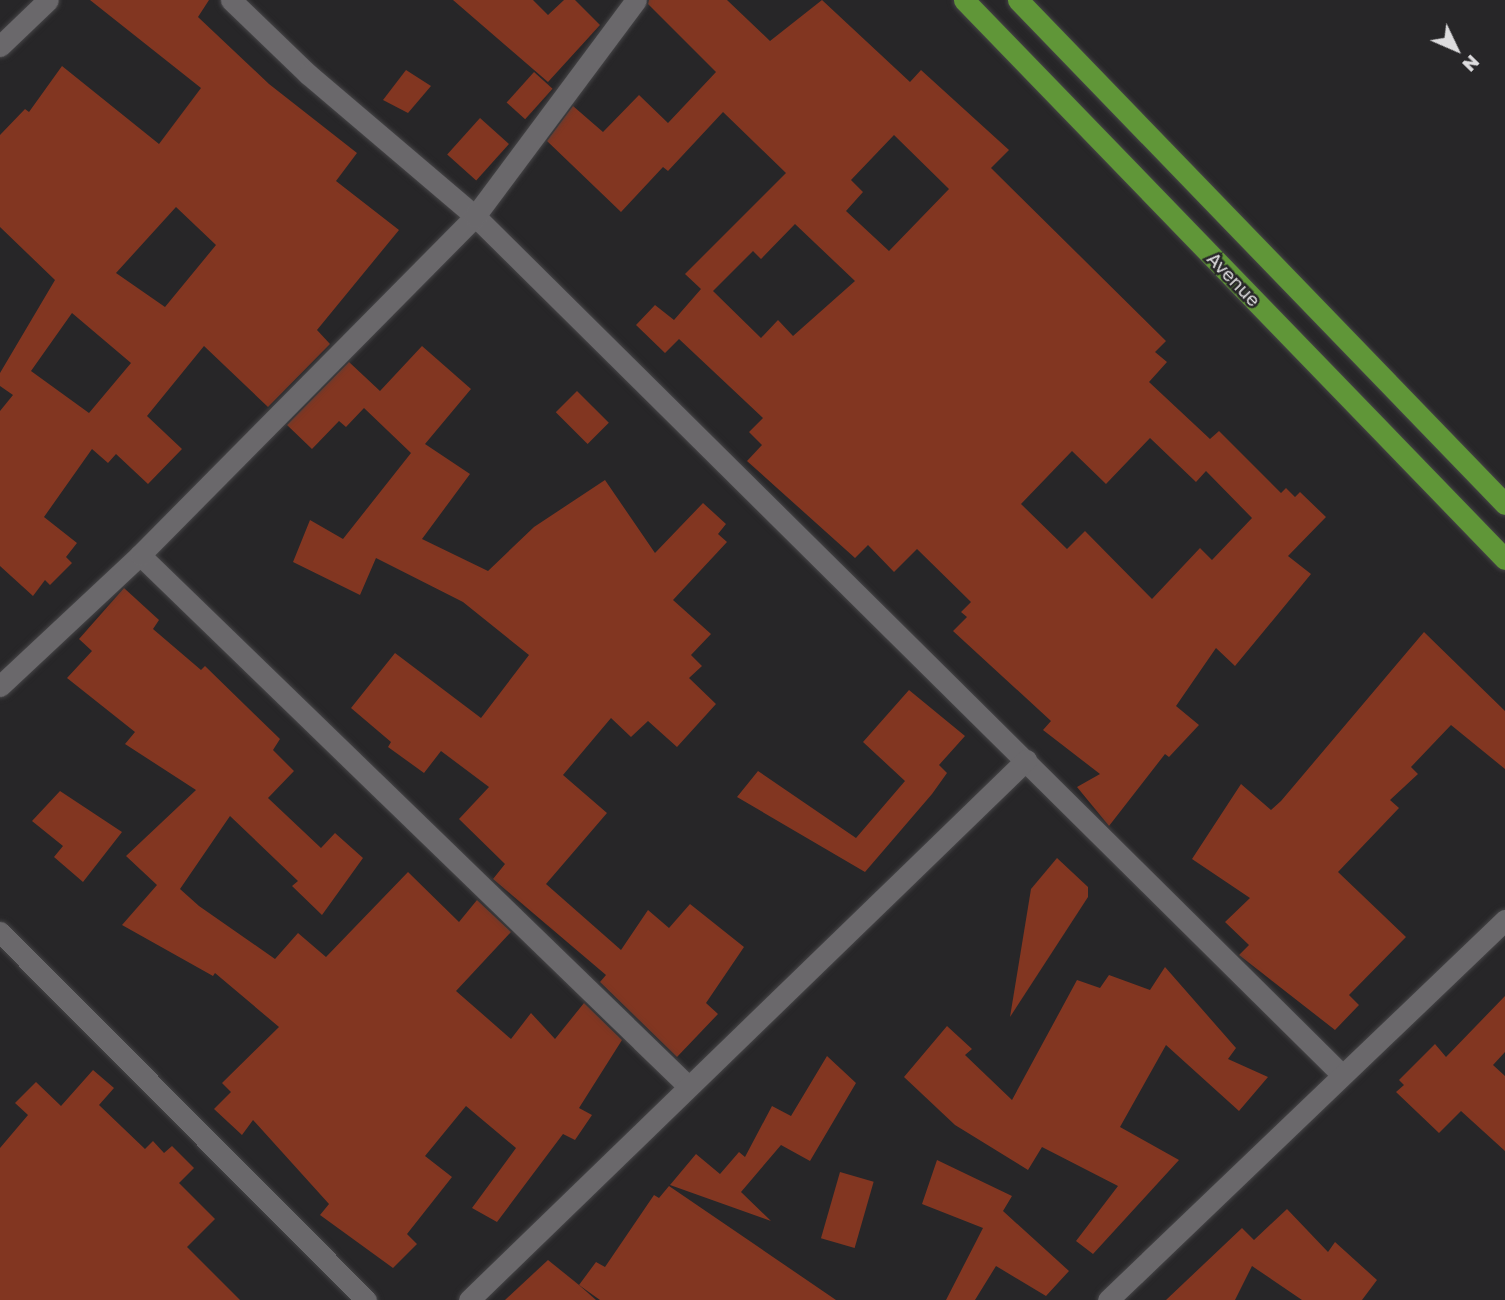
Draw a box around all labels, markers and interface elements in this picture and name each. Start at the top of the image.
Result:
north arrow [1421,14,1491,84]
text: N [1458,51,1485,77]
street label: Avenue [1203,247,1265,311]

